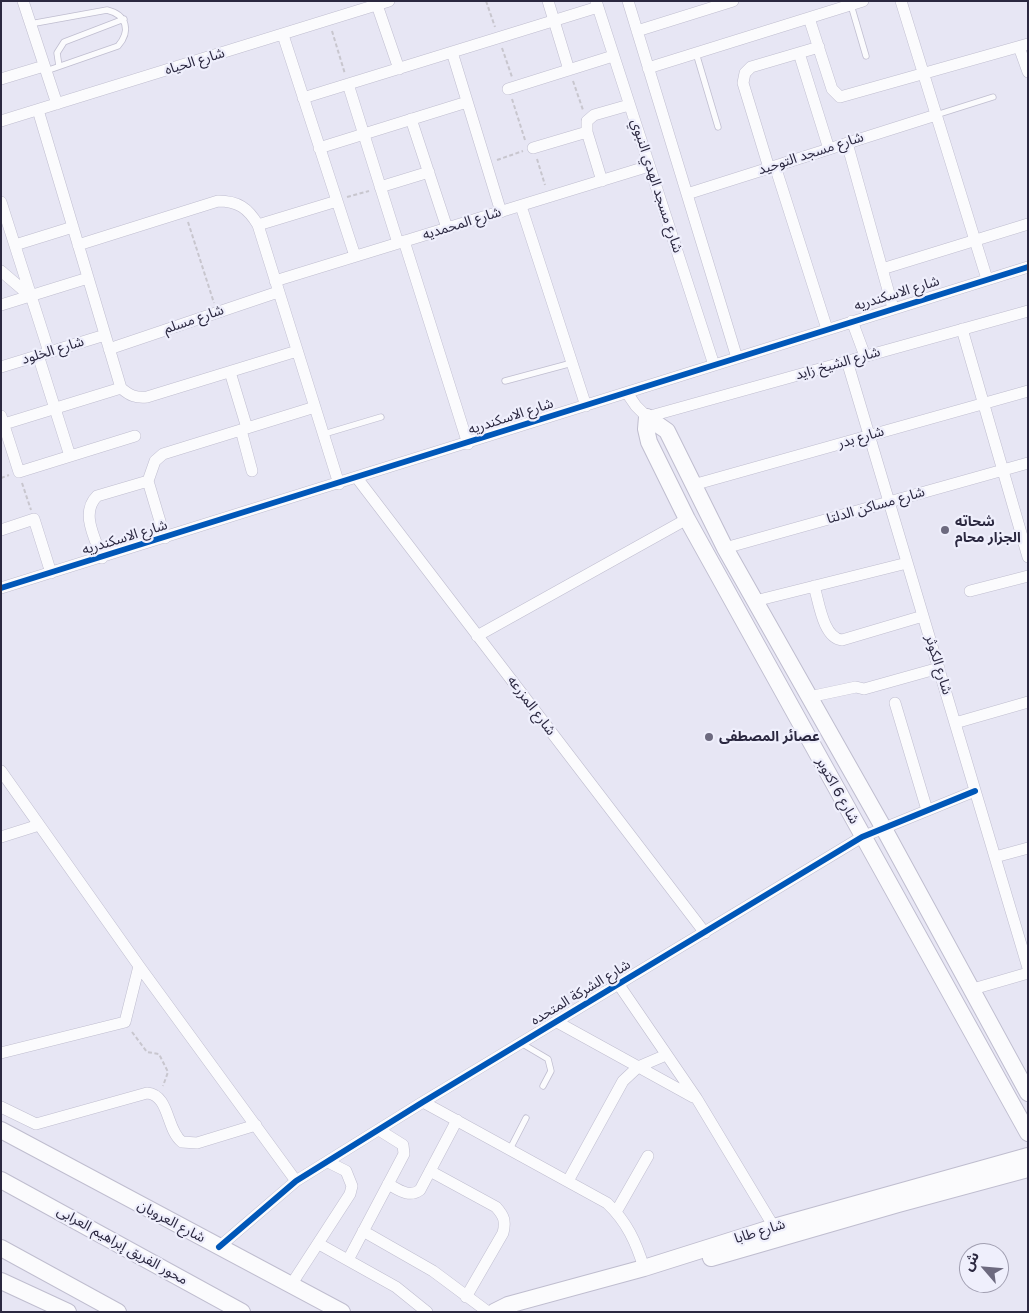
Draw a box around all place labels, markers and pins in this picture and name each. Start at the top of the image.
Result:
place label: شحاته الجزار محام [955,514,1021,546]
marker: شحاته الجزار محام [939,524,951,536]
place label: عصائر المصطفى [719,729,820,745]
marker: عصائر المصطفى [703,731,715,743]

